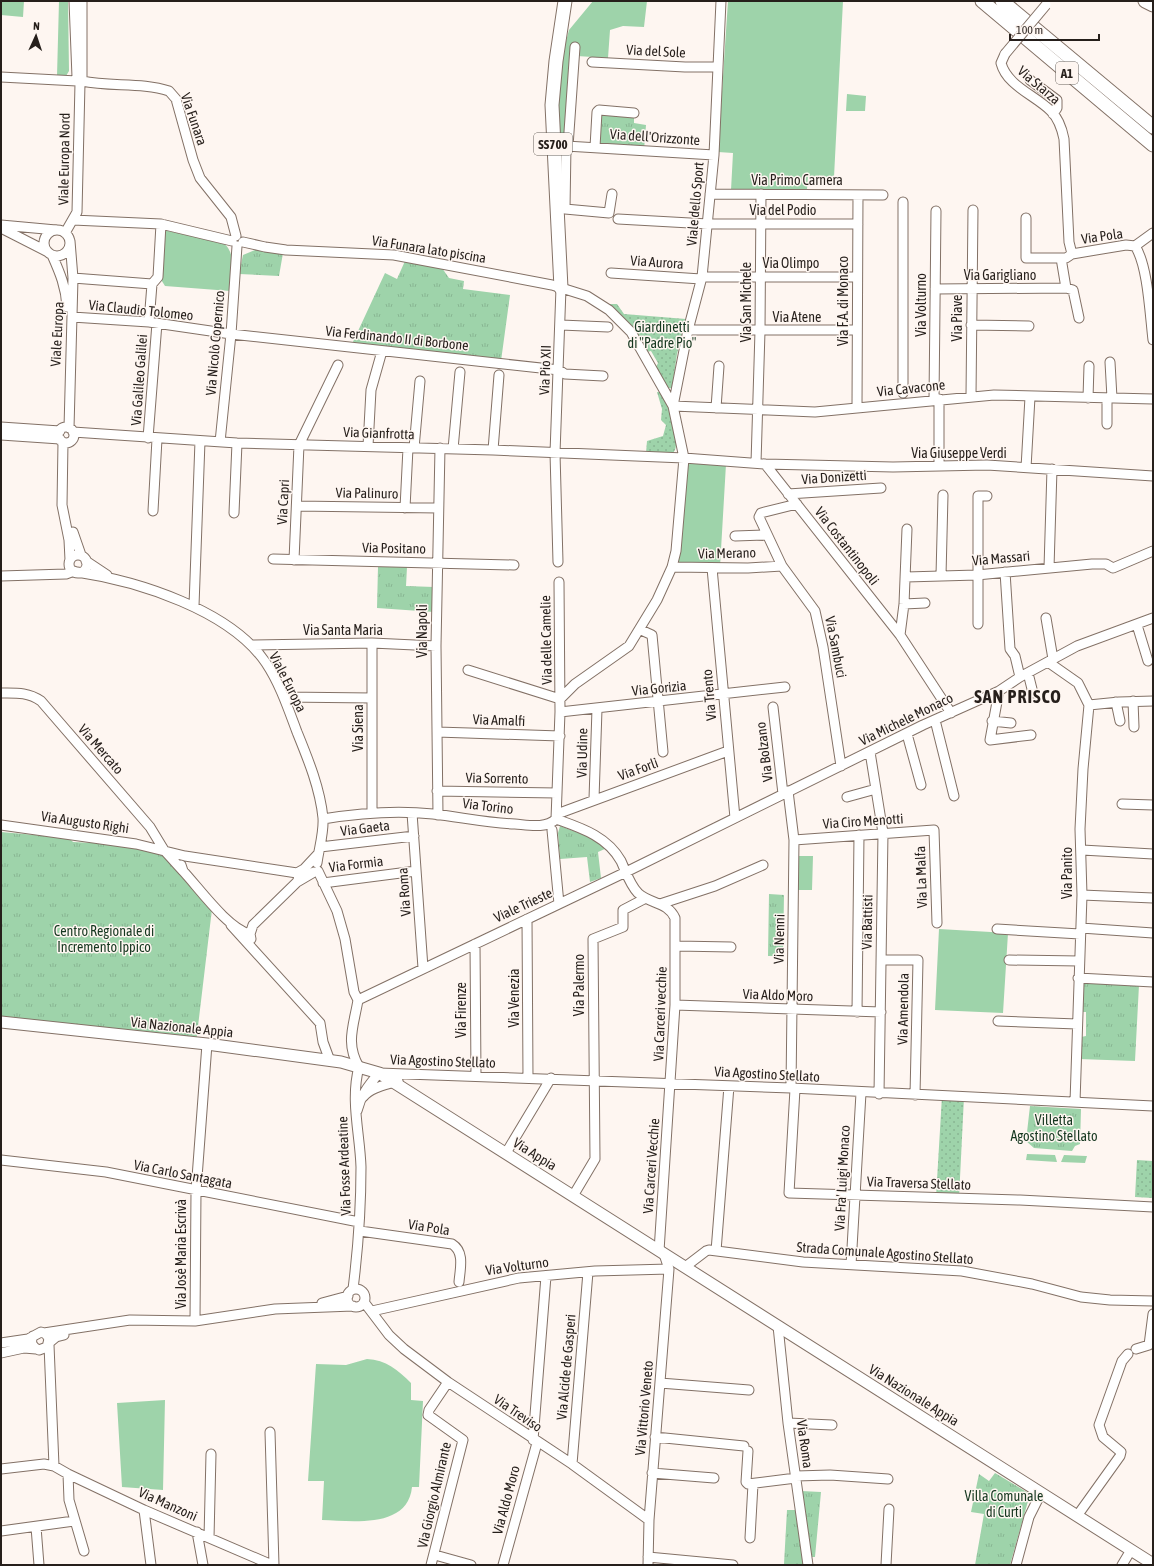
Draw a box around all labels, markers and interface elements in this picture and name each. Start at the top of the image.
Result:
north arrow [16,16,56,56]
scale bar [1010,16,1099,42]
text: N [33,20,40,32]
text: 100 m [1016,23,1043,37]
street label: Via del Sole [626,41,686,61]
road number: A1 [1056,62,1078,84]
street label: Via Starza [1014,63,1064,107]
street label: Via Funara [178,91,210,147]
street label: Viale Europa Nord [55,113,73,205]
street label: Via dell'Orizzonte [609,126,701,148]
road number: SS700 [534,133,572,155]
street label: Viale dello Sport [683,161,707,247]
street label: Via Primo Carnera [751,172,843,188]
street label: Via del Podio [750,202,816,218]
street label: Via Pola [1080,225,1124,247]
street label: Via Funara lato piscina [371,232,487,266]
street label: Via Aurora [630,252,684,272]
street label: Via Olimpo [763,255,819,271]
street label: Via F.A. di Monaco [835,256,851,346]
street label: Via San Michele [738,262,754,342]
street label: Via Garigliano [964,267,1036,283]
street label: Via Volturno [913,273,929,337]
street label: Via Nicolò Copernico [202,290,228,396]
street label: Via Piave [949,295,965,341]
street label: Via Claudio Tolomeo [88,297,194,323]
street label: Viale Europa [47,301,67,367]
street label: Via Atene [773,309,821,325]
park label: Giardinetti di "Padre Pio" [628,319,697,351]
street label: Via Ferdinando II di Borbone [325,323,469,353]
street label: Via Galileo Galilei [128,334,150,426]
street label: Via Pio XII [536,345,554,395]
street label: Via Cavacone [876,376,946,400]
street label: Via Gianfrotta [343,424,415,442]
street label: Via Giuseppe Verdi [911,445,1007,461]
street label: Via Donizetti [801,467,867,487]
street label: Via Capri [274,479,292,525]
street label: Via Palinuro [335,484,399,502]
street label: Via Costantinopoli [812,504,882,588]
street label: Via Positano [362,539,426,557]
street label: Via Merano [698,544,756,562]
street label: Via Massari [971,547,1031,569]
street label: Via delle Camelie [537,595,555,685]
street label: Via Napoli [414,604,430,658]
street label: Via Sambuci [822,615,850,679]
street label: Via Santa Maria [303,622,383,638]
street label: Viale Europa [266,649,310,715]
street label: Via Trento [699,669,719,721]
street label: Via Gorizia [631,677,687,699]
district label: SAN PRISCO [974,686,1062,707]
street label: Via Michele Monaco [857,689,955,749]
street label: Via Siena [350,704,366,752]
street label: Via Amalfi [472,711,526,729]
street label: Via Mercato [75,721,127,777]
street label: Via Bolzano [752,721,776,783]
street label: Via Udine [574,728,590,778]
street label: Via Forlì [616,754,660,784]
street label: Via Sorrento [465,769,529,787]
street label: Via Torino [462,795,514,817]
street label: Via Augusto Righi [40,808,130,836]
street label: Via Ciro Menotti [822,810,904,832]
street label: Via Gaeta [340,817,390,839]
street label: Via La Malfa [912,846,930,908]
street label: Via Panito [1059,847,1075,899]
street label: Via Formia [328,853,384,875]
street label: Via Roma [394,867,414,917]
street label: Viale Trieste [491,885,555,925]
street label: Via Battisti [859,894,875,950]
street label: Via Nenni [771,914,787,964]
park label: Centro Regionale di Incremento Ippico [54,923,154,955]
street label: Via Palermo [571,954,587,1016]
street label: Via Carceri vecchie [650,966,670,1062]
street label: Via Venezia [506,968,522,1028]
street label: Via Amendola [894,973,912,1045]
street label: Via Firenze [453,982,469,1038]
street label: Via Aldo Moro [742,986,814,1004]
street label: Via Nazionale Appia [130,1014,234,1040]
street label: Via Agostino Stellato [390,1051,496,1071]
street label: Via Agostino Stellato [714,1063,820,1085]
park label: Villetta Agostino Stellato [1010,1112,1098,1144]
street label: Via Fosse Ardeatine [334,1116,354,1216]
street label: Via Carceri Vecchie [640,1118,662,1214]
street label: Via Fra' Luigi Monaco [831,1125,853,1231]
street label: Via Appia [510,1134,560,1174]
street label: Via Carlo Santagata [132,1157,234,1191]
street label: Via Traversa Stellato [867,1173,971,1193]
street label: Via Josè Maria Escrivà [173,1199,189,1309]
street label: Via Pola [407,1216,451,1238]
street label: Strada Comunale Agostino Stellato [796,1239,974,1267]
street label: Via Volturno [484,1254,550,1278]
street label: Via Alcide de Gasperi [553,1313,579,1421]
street label: Via Vittorio Veneto [632,1360,656,1456]
street label: Via Nazionale Appia [866,1361,962,1429]
street label: Via Treviso [491,1391,545,1435]
street label: Via Roma [794,1419,816,1469]
street label: Via Giorgio Almirante [414,1440,454,1550]
street label: Via Aldo Moro [489,1464,523,1536]
street label: Via Manzoni [136,1484,200,1524]
park label: Villa Comunale di Curti [965,1488,1043,1520]

